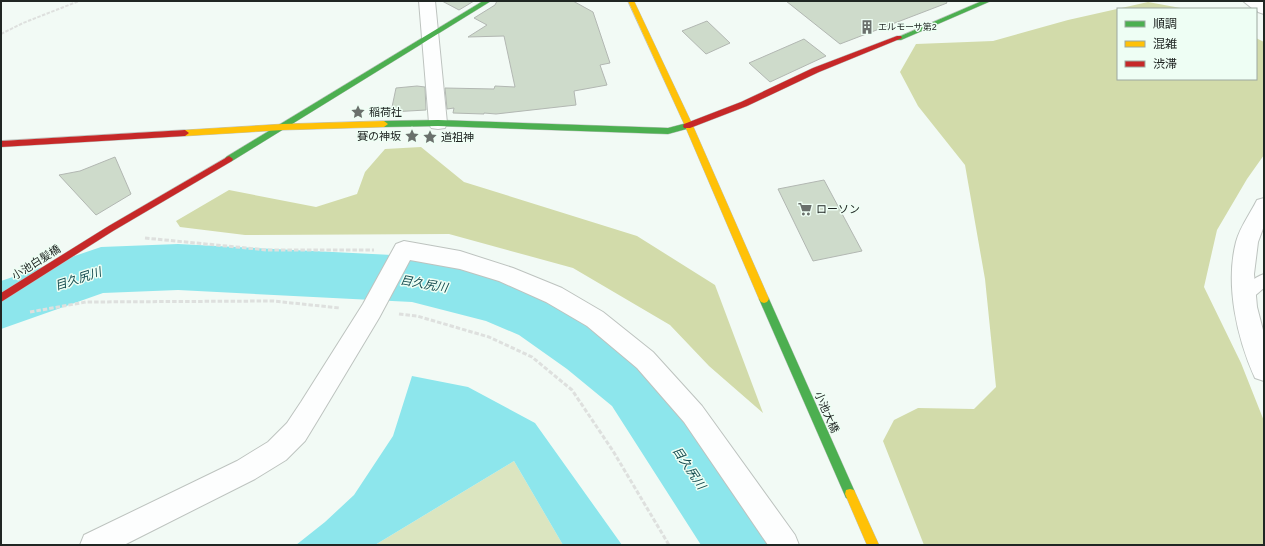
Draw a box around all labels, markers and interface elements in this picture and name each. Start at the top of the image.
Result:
legend [1117,8,1257,80]
text: 順調 [1153,17,1177,31]
building icon: エルモーサ第2 [859,19,875,35]
place label: エルモーサ第2 [878,22,937,32]
text: 混雑 [1153,37,1177,51]
text: 渋滞 [1153,57,1177,71]
place icon: 稲荷社 [350,104,366,120]
place label: 稲荷社 [369,106,402,118]
place icon: 賽の神坂 [404,128,420,144]
place icon: 道祖神 [422,129,438,145]
place label: 賽の神坂 [357,130,401,142]
place label: 道祖神 [441,131,474,143]
supermarket icon: ローソン [797,201,813,217]
place label: ローソン [816,203,860,215]
street label: 小池白髪橋 [9,242,63,282]
water label: 目久尻川 [53,264,105,293]
water label: 目久尻川 [399,273,451,295]
street label: 小池大橋 [813,389,841,435]
water label: 目久尻川 [670,444,709,493]

